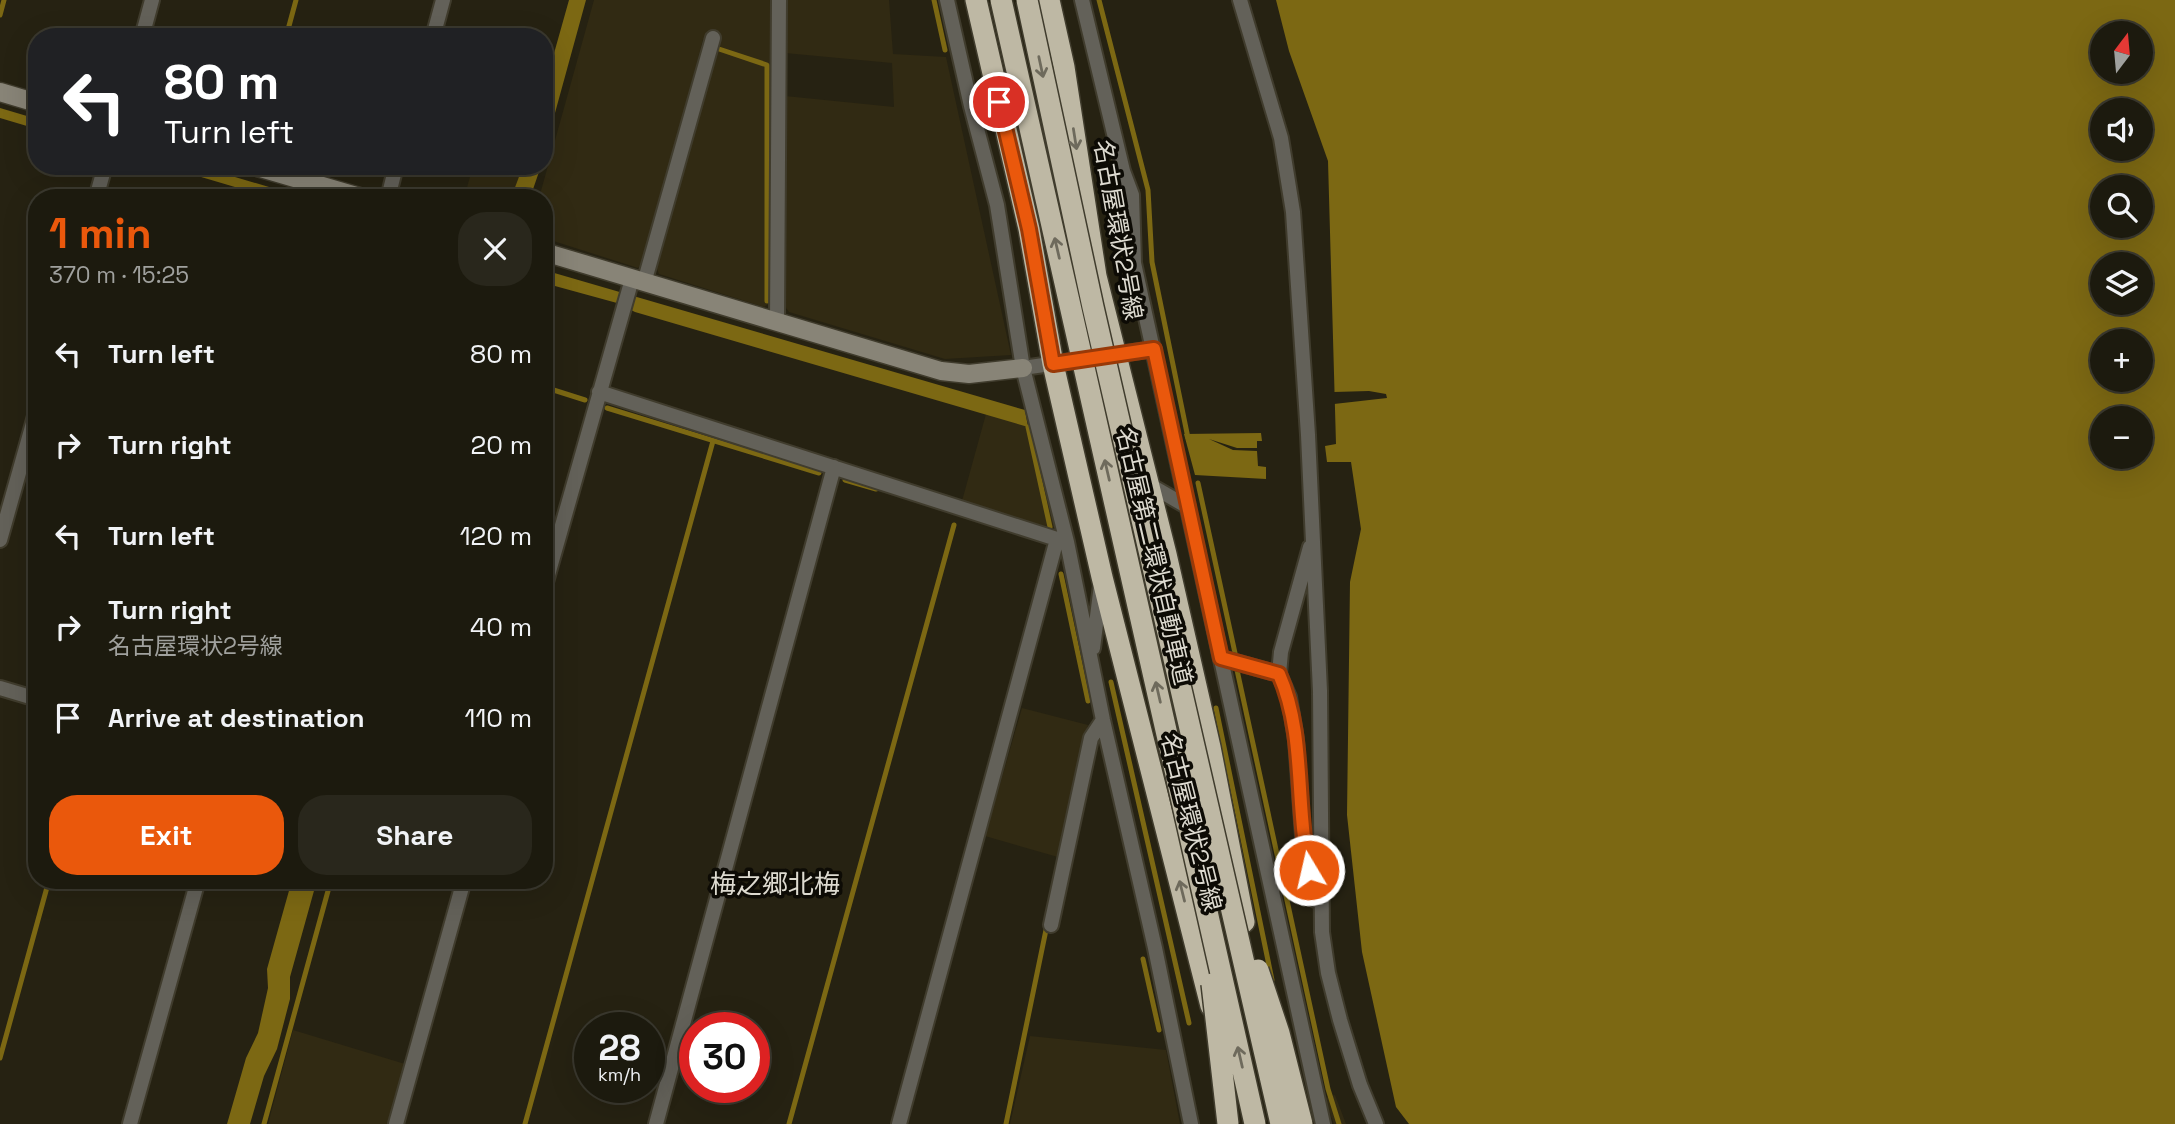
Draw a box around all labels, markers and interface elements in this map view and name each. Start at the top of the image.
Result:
north arrow [2090,21,2152,84]
map controls [2090,21,2153,469]
text: 80 m [164,51,279,113]
one-way arrow [1035,55,1049,78]
icon: left [49,56,140,147]
pin [969,72,1029,132]
icon: arrive [980,83,1018,121]
button: sound [2090,98,2153,161]
text: Turn left [164,112,294,152]
one-way arrow [1069,127,1082,150]
street label: 名古屋環状2号線 [1087,137,1150,322]
button: search [2090,175,2153,238]
text: 1 min [49,207,152,260]
button: close [458,212,532,286]
one-way arrow [1050,237,1063,260]
button: layers [2090,252,2153,315]
text: 370 m · 15:25 [49,260,189,290]
button: + [2090,329,2153,392]
icon: left [49,335,87,373]
text: Turn left [108,337,215,371]
text: 80 m [470,337,532,371]
button: − [2090,406,2153,469]
street label: 名古屋第二環状自動車道 [1110,424,1199,688]
icon: right [49,426,87,464]
text: Turn right [108,428,232,462]
text: 20 m [471,428,532,462]
one-way arrow [1100,459,1114,482]
icon: left [49,517,87,555]
text: Turn left [108,519,215,553]
text: 120 m [460,519,532,553]
text: Turn right [108,593,232,627]
icon: right [49,608,87,646]
text: 40 m [470,610,532,644]
text: 名古屋環状2号線 [108,631,283,661]
one-way arrow [1150,681,1164,704]
icon: arrive [49,699,87,737]
text: Arrive at destination [108,701,365,735]
text: 110 m [465,701,532,735]
street label: 名古屋環状2号線 [1154,730,1229,914]
button: Exit [49,795,284,875]
button: Share [298,795,532,875]
position arrow [1272,833,1346,907]
district label: 梅之郷北梅 [710,867,840,901]
one-way arrow [1175,880,1188,903]
speed limit sign: 30 [679,1012,770,1103]
text: 28 [599,1026,640,1070]
one-way arrow [1233,1046,1247,1069]
text: km/h [598,1063,641,1086]

